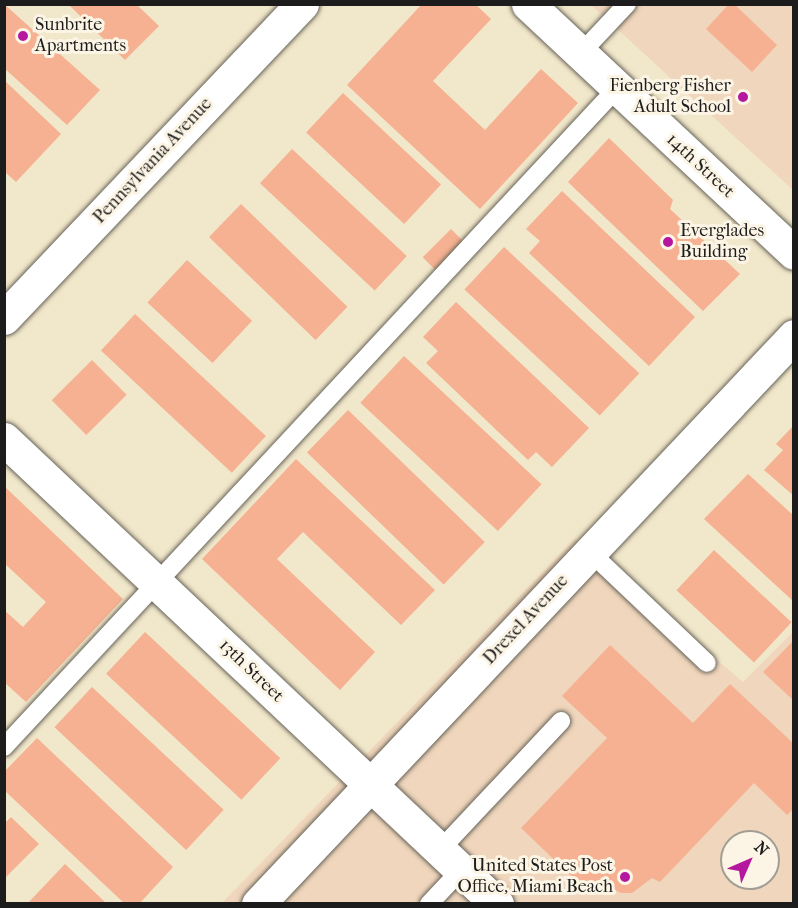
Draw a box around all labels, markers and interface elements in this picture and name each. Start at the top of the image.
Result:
place label: Sunbrite Apartments [35,15,126,57]
marker: Sunbrite Apartments [16,29,30,43]
place label: Fienberg Fisher Adult School [609,76,731,118]
marker: Fienberg Fisher Adult School [736,90,750,104]
street label: Pennsylvania Avenue [89,94,217,228]
street label: 14th Street [662,129,738,203]
place label: Everglades Building [680,221,764,264]
marker: Everglades Building [661,235,675,249]
street label: Drexel Avenue [479,571,573,669]
street label: 13th Street [214,635,288,707]
north arrow [720,830,780,890]
text: N [751,837,773,859]
place label: United States Post Office, Miami Beach [457,856,613,898]
marker: United States Post Office, Miami Beach [618,870,632,884]

